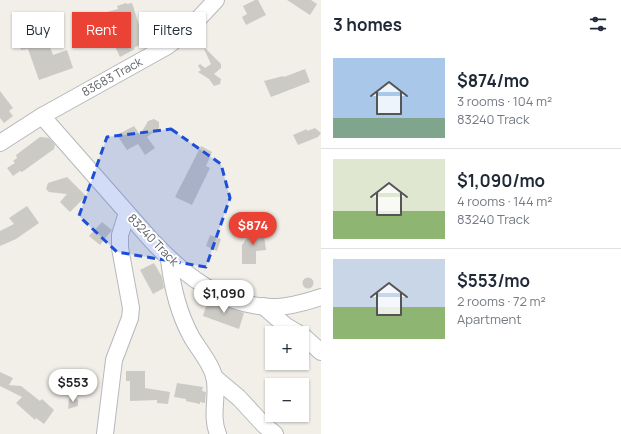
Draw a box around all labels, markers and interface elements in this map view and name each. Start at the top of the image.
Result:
chip: Buy [12,12,64,48]
chip: Rent [72,12,131,48]
chip: Filters [139,12,206,48]
text: 3 homes [333,13,402,36]
icon: filters [587,13,609,35]
street label: 83683 Track [78,52,146,100]
text: $874/mo [457,69,529,92]
icon: home [365,74,413,122]
text: 3 rooms · 104 m² [457,92,552,110]
text: 83240 Track [457,110,529,128]
text: $1,090/mo [457,169,545,192]
icon: home [365,175,413,223]
text: 4 rooms · 144 m² [457,192,553,210]
street label: 83240 Track [124,210,183,270]
text: 83240 Track [457,210,529,228]
pin: $874 [229,212,277,246]
text: $874 [238,216,268,234]
text: $553/mo [457,269,530,292]
icon: home [365,275,413,323]
pin: $1,090 [191,280,257,314]
text: $1,090 [203,284,245,302]
text: 2 rooms · 72 m² [457,292,546,310]
text: Apartment [457,310,521,328]
map controls [265,326,309,422]
button: + [265,326,309,370]
pin: $553 [49,369,97,403]
text: $553 [58,373,88,391]
button: − [265,378,309,422]

